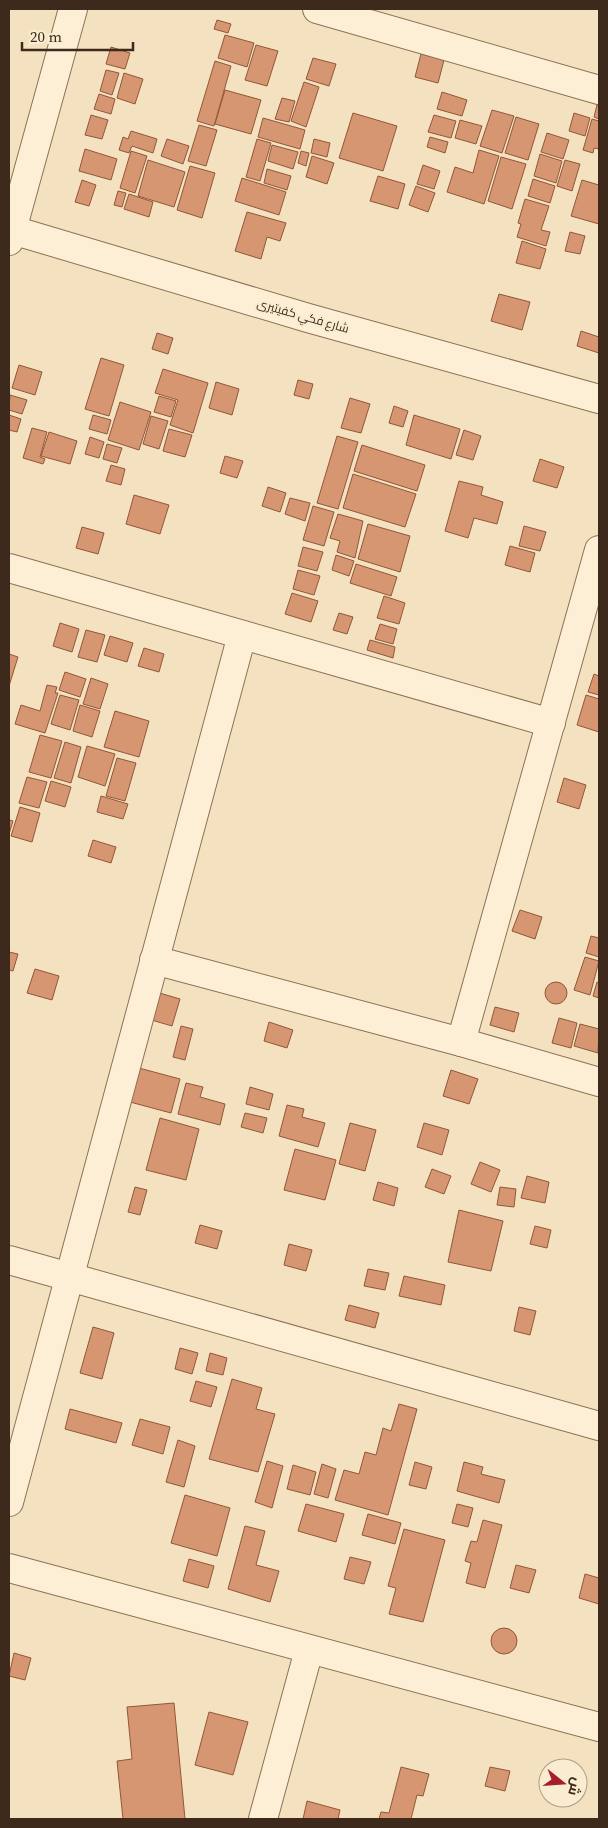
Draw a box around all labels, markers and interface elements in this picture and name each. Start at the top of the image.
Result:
scale bar [22,20,134,52]
text: 20 m [30,26,62,47]
street label: شارع فكي كفيتيرى [255,295,351,339]
north arrow [538,1758,588,1808]
text: ش [563,1775,588,1798]

